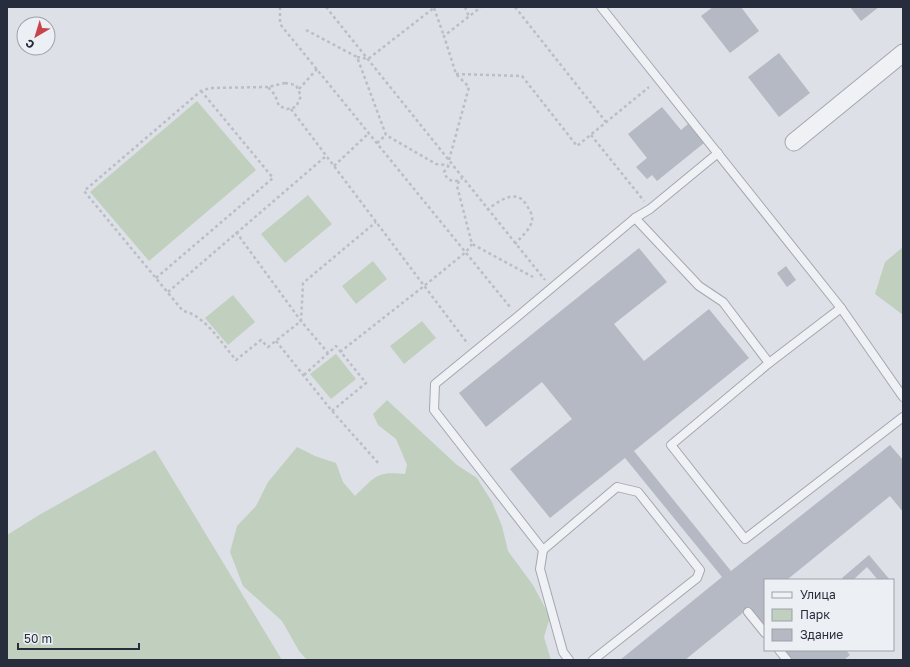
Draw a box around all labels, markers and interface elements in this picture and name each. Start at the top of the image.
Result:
north arrow [16,16,56,56]
text: С [22,37,37,52]
legend [764,579,894,651]
text: Улица [800,587,836,602]
text: Парк [800,607,830,622]
scale bar [18,625,139,651]
text: Здание [800,627,843,642]
text: 50 m [24,631,52,646]

